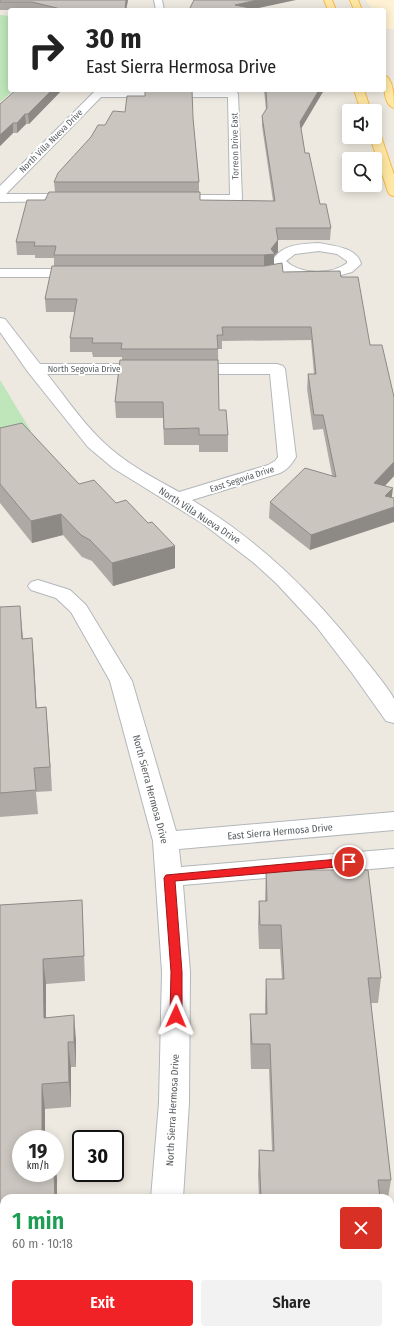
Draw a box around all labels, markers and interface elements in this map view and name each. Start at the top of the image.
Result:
text: 30 m [86,22,142,55]
icon: right [20,24,72,76]
text: East Sierra Hermosa Drive [86,56,276,78]
map controls [342,104,382,192]
button: sound [342,104,382,144]
street label: North Villa Nueva Drive [17,107,85,175]
street label: Torreon Drive East [229,112,241,180]
button: search [342,152,382,192]
street label: North Segovia Drive [48,364,121,374]
street label: East Segovia Drive [209,464,276,494]
street label: North Villa Nueva Drive [156,485,242,547]
street label: North Sierra Hermosa Drive [130,734,170,845]
street label: East Sierra Hermosa Drive [227,821,333,843]
pin [332,845,366,879]
icon: arrive [338,851,360,873]
position arrow [155,995,197,1037]
street label: North Sierra Hermosa Drive [164,1054,182,1166]
speed limit sign: 30 [72,1130,124,1182]
text: 19 [29,1139,47,1163]
text: km/h [27,1160,49,1172]
text: 1 min [12,1207,64,1235]
button: close [340,1207,382,1249]
text: 60 m · 10:18 [12,1236,73,1251]
button: Exit [12,1280,193,1326]
button: Share [201,1280,382,1326]

